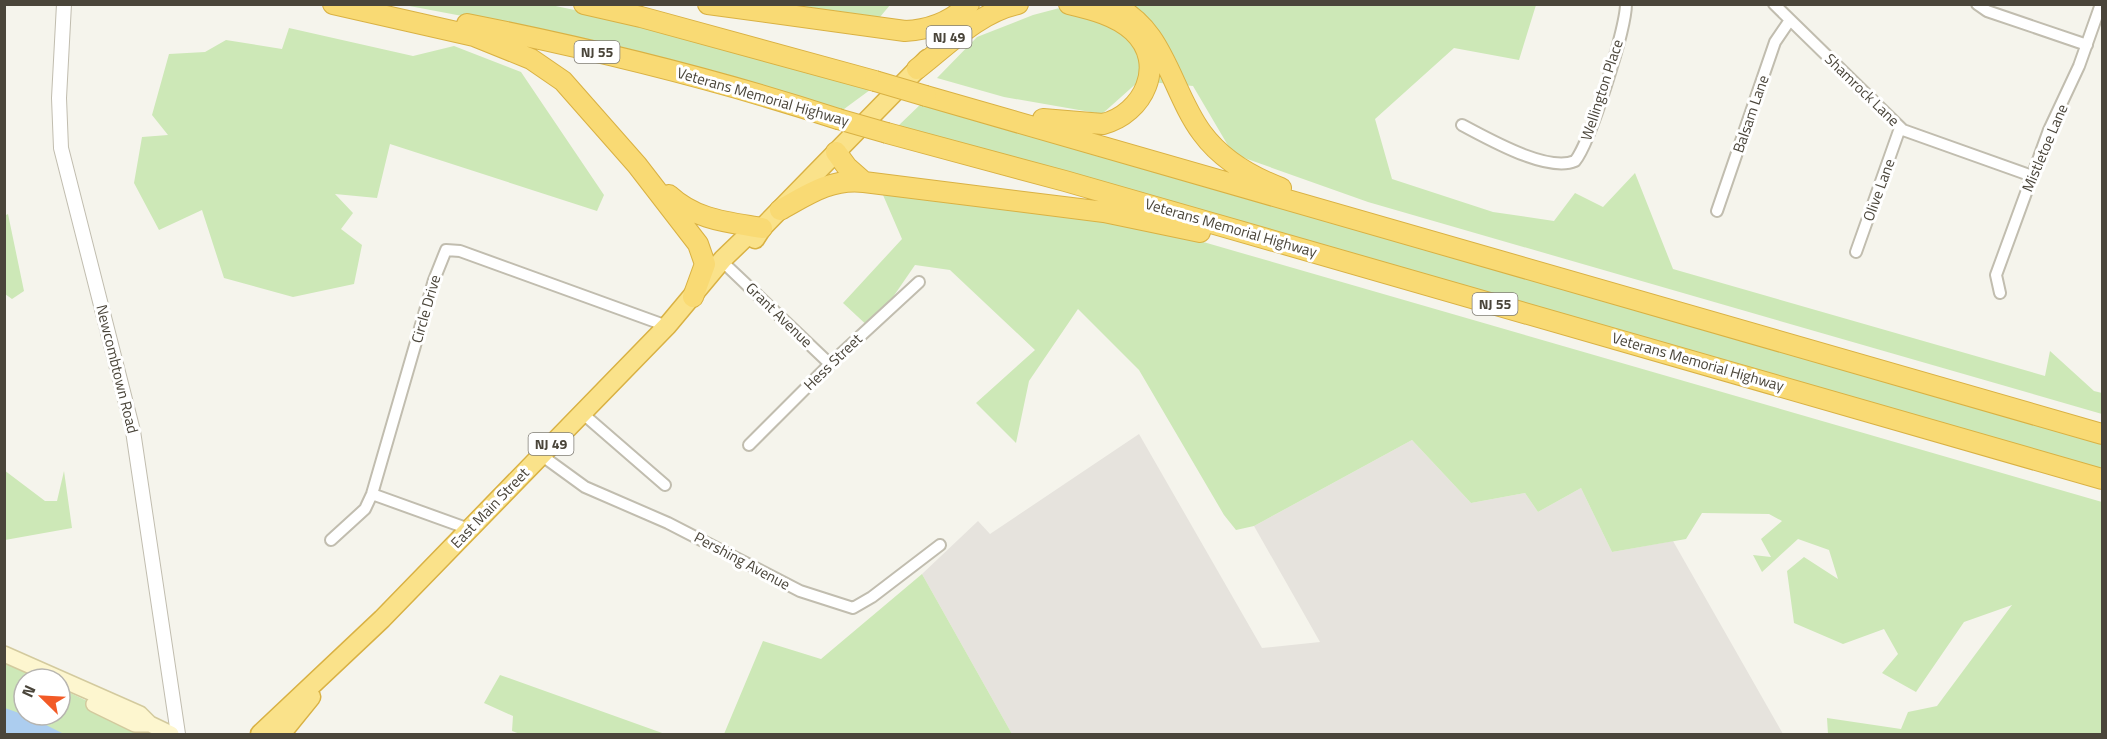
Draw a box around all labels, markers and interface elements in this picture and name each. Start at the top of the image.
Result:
road number: NJ 49 [926,26,972,48]
street label: Wellington Place [1574,36,1629,143]
road number: NJ 55 [574,41,620,63]
street label: Shamrock Lane [1820,48,1905,131]
street label: Veterans Memorial Highway [674,61,852,132]
street label: Balsam Lane [1726,72,1775,156]
street label: Mistletoe Lane [2016,100,2073,195]
street label: Olive Lane [1857,155,1900,224]
street label: Veterans Memorial Highway [1142,192,1320,263]
street label: Circle Drive [405,272,446,346]
street label: Grant Avenue [741,277,818,353]
road number: NJ 55 [1472,293,1518,315]
street label: Newcombtown Road [90,302,145,436]
street label: Veterans Memorial Highway [1609,326,1787,397]
street label: Hess Street [798,327,868,395]
road number: NJ 49 [528,433,574,455]
street label: East Main Street [445,461,535,553]
street label: Pershing Avenue [690,526,794,596]
north arrow [12,667,72,727]
text: N [15,681,42,701]

